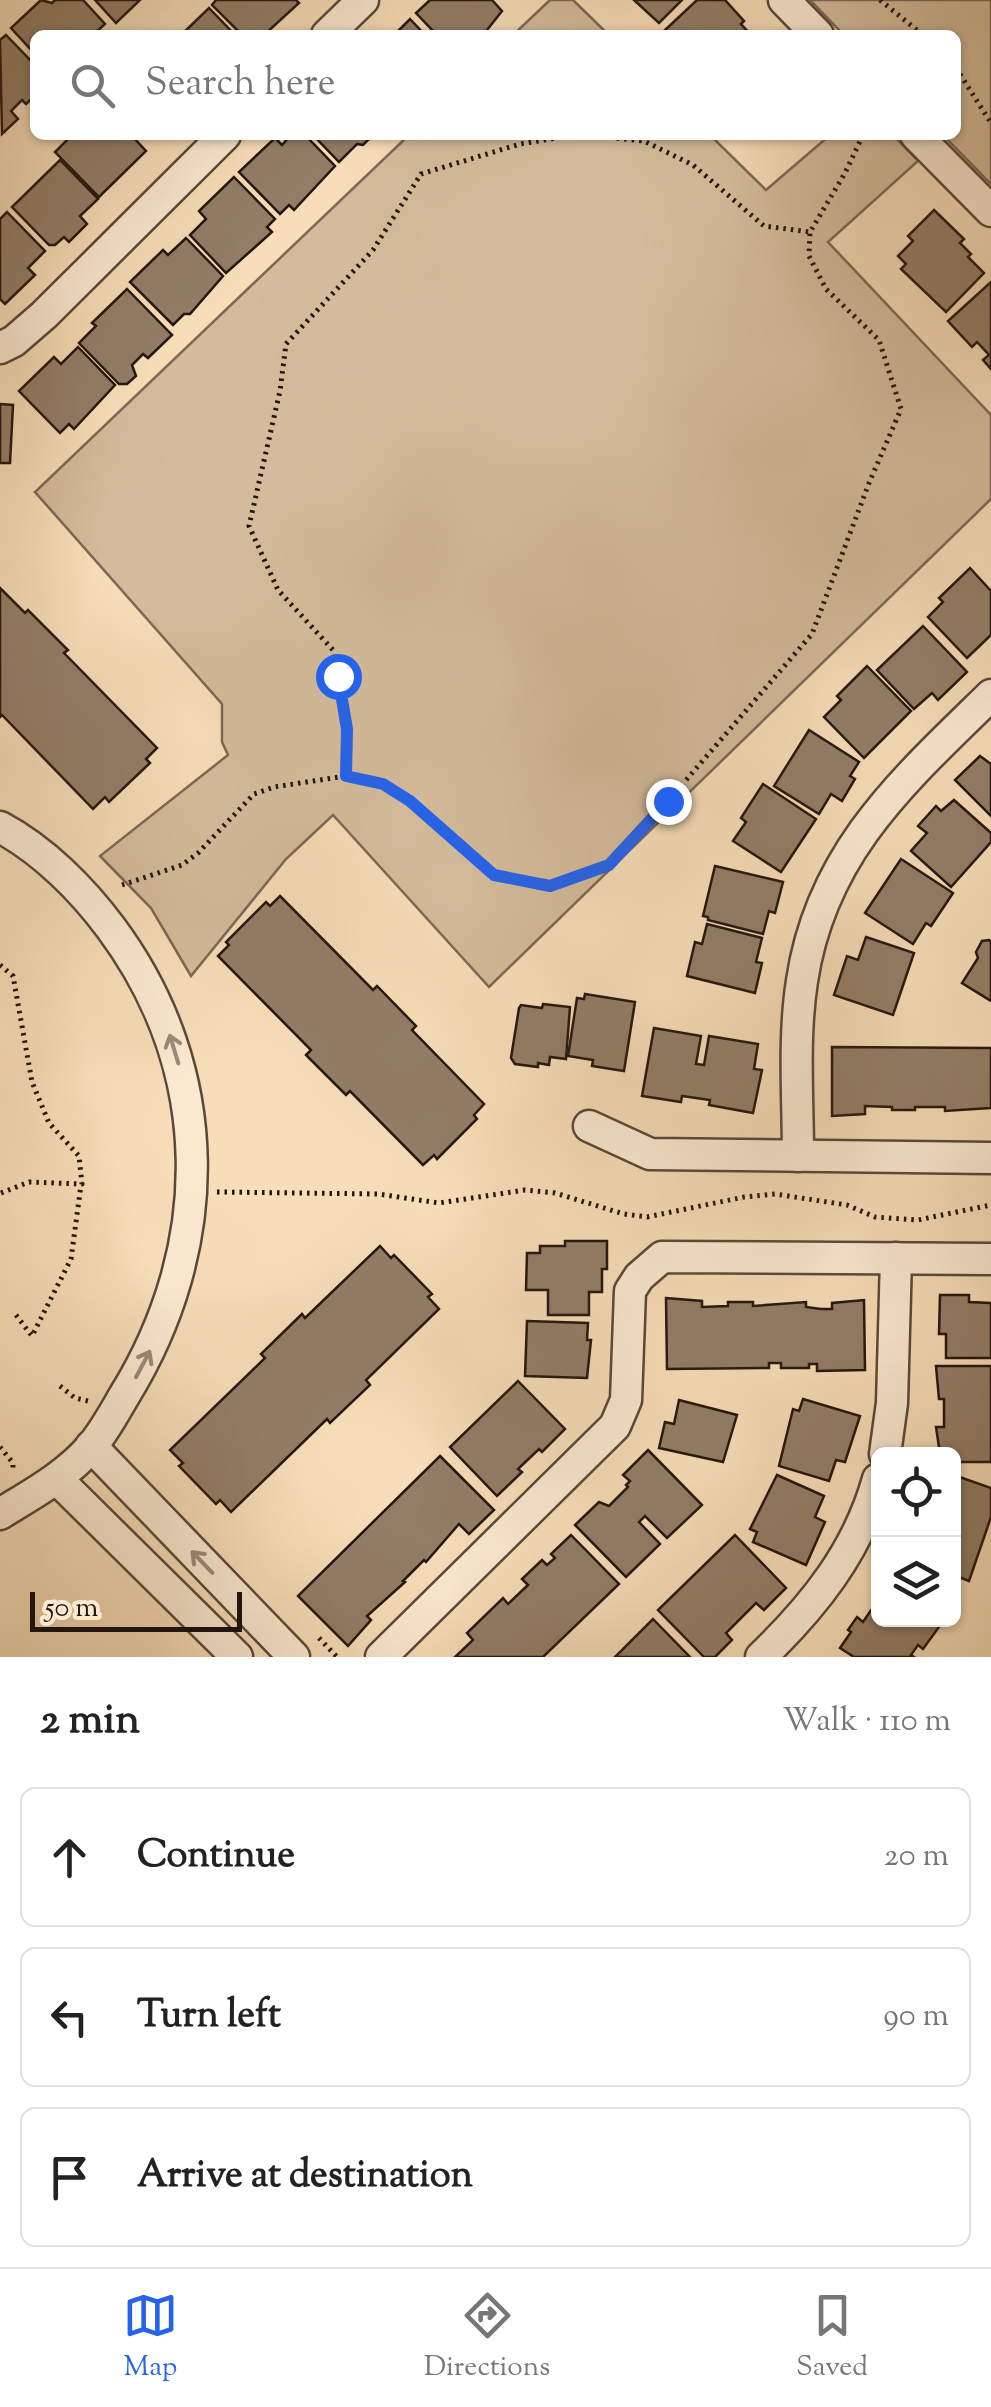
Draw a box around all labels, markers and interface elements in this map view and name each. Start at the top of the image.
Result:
search box [30,30,961,140]
icon: search [65,58,120,113]
text: Search here [145,58,336,112]
route start [316,654,362,700]
route end [646,779,692,825]
one-way arrow [164,1034,182,1066]
one-way arrow [133,1349,153,1379]
map controls [871,1447,961,1627]
button: locate [871,1447,961,1537]
button: layers [871,1537,961,1627]
one-way arrow [191,1550,214,1575]
scale bar [30,1587,242,1632]
text: 50 m [45,1589,99,1629]
text: 2 min [40,1692,140,1752]
text: Walk · 110 m [783,1699,951,1745]
icon: ahead [42,1830,97,1885]
text: Continue [137,1830,295,1884]
text: 20 m [884,1834,949,1880]
icon: left [42,1990,97,2045]
text: Turn left [137,1990,281,2044]
text: 90 m [883,1994,949,2040]
icon: arrive [42,2150,97,2205]
text: Arrive at destination [137,2150,473,2204]
tab: Map [123,2288,178,2388]
tab: Directions [424,2288,550,2388]
tab: Saved [796,2288,868,2388]

